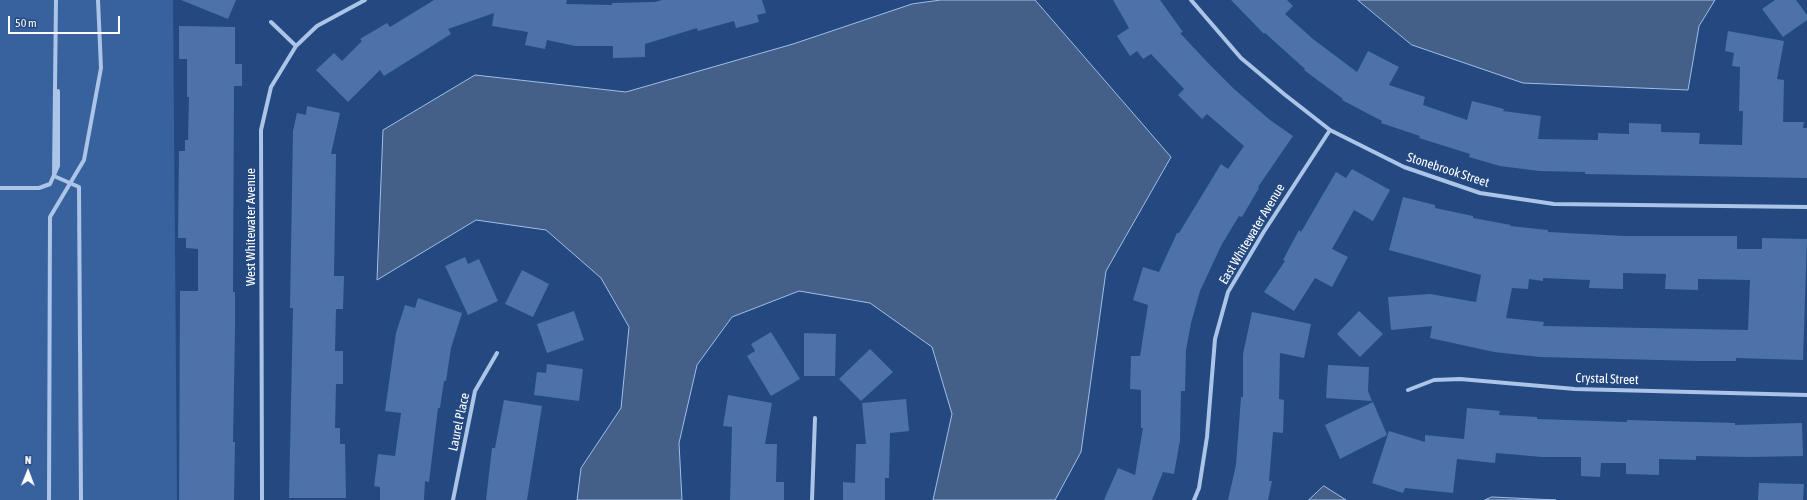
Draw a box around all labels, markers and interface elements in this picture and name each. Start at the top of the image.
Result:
scale bar [10,8,122,34]
text: 50 m [15,16,37,30]
street label: Stonebrook Street [1405,149,1491,191]
street label: West Whitewater Avenue [243,168,259,286]
street label: East Whitewater Avenue [1216,181,1288,287]
street label: Crystal Street [1575,370,1639,388]
street label: Laurel Place [445,392,473,452]
north arrow [8,452,48,492]
text: N [25,454,32,466]

